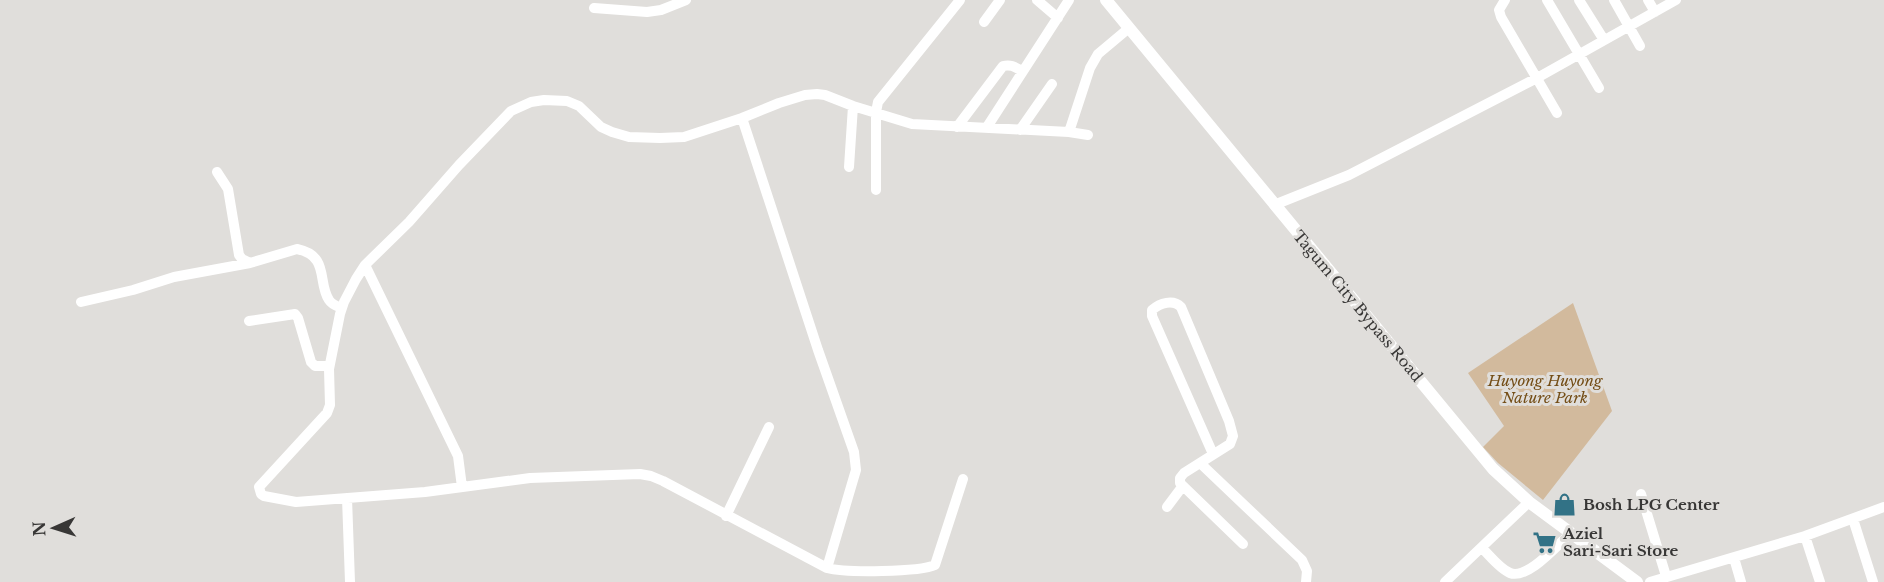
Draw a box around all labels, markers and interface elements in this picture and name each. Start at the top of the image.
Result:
street label: Tagum City Bypass Road [1289,227,1427,385]
park label: Huyong Huyong Nature Park [1487,371,1603,407]
shop icon: Bosh LPG Center [1552,491,1578,517]
place label: Bosh LPG Center [1583,495,1720,514]
north arrow [24,498,84,558]
text: N [29,521,49,537]
place label: Aziel Sari-Sari Store [1562,524,1679,560]
supermarket icon: Aziel Sari-Sari Store [1532,529,1558,555]

